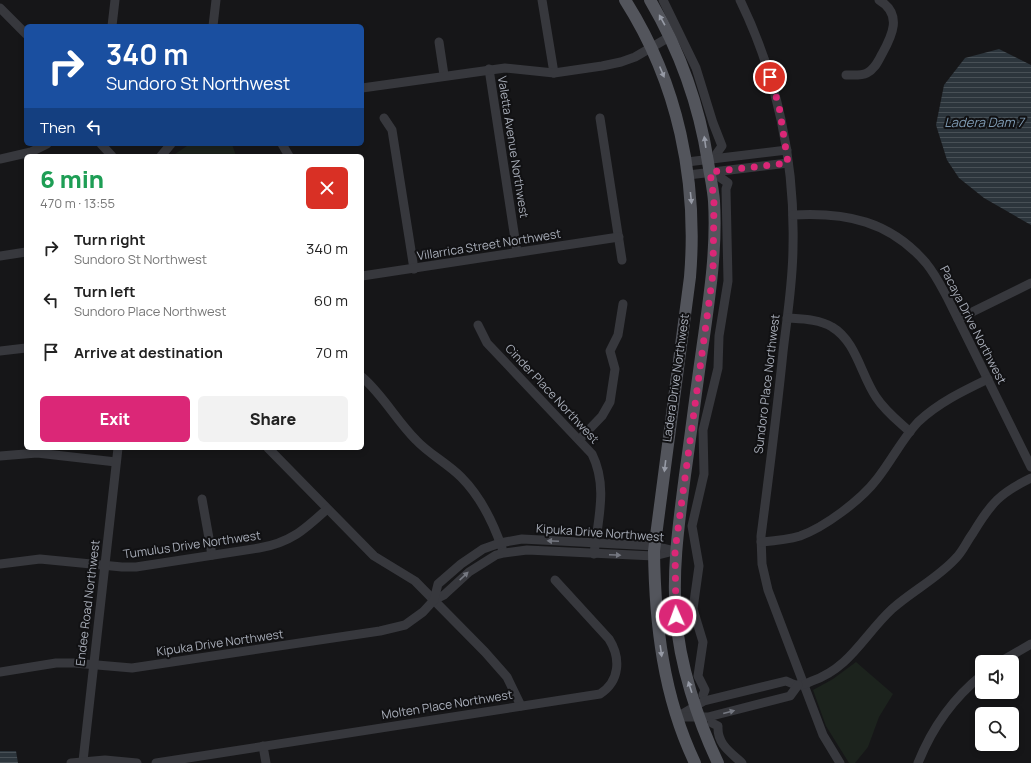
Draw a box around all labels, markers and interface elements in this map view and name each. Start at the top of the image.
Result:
one-way arrow [658,14,665,26]
text: 340 m [106,35,189,73]
icon: right [40,40,92,92]
pin [753,60,787,94]
icon: arrive [759,66,781,88]
one-way arrow [659,67,665,78]
text: Sundoro St Northwest [106,71,290,95]
street label: Valetta Avenue Northwest [494,75,533,219]
water label: Ladera Dam 7 [944,113,1026,131]
icon: left [83,116,105,138]
text: Then [40,117,75,138]
one-way arrow [702,136,708,148]
text: 6 min [40,162,104,195]
button: close [306,167,348,209]
one-way arrow [688,192,694,204]
text: 470 m · 13:55 [40,194,115,212]
street label: Villarrica Street Northwest [416,225,562,264]
text: Turn right [74,229,145,250]
icon: right [40,237,62,259]
text: 340 m [306,238,348,259]
text: Sundoro St Northwest [74,250,207,268]
street label: Pacaya Drive Northwest [936,263,1011,387]
text: Turn left [74,281,136,302]
icon: left [40,289,62,311]
text: 60 m [314,290,348,311]
text: Sundoro Place Northwest [74,302,227,320]
street label: Ladera Drive Northwest [658,313,693,443]
street label: Sundoro Place Northwest [749,313,784,455]
street label: Cinder Place Northwest [502,340,603,447]
icon: arrive [40,341,62,363]
text: Arrive at destination [74,342,223,363]
text: 70 m [316,342,348,363]
button: Exit [40,396,190,442]
button: Share [198,396,348,442]
one-way arrow [662,460,668,473]
street label: Kipuka Drive Northwest [535,520,665,545]
street label: Tumulus Drive Northwest [122,526,262,563]
one-way arrow [547,537,559,544]
street label: Endee Road Northwest [71,539,104,667]
one-way arrow [609,551,621,558]
one-way arrow [459,571,469,581]
position arrow [655,595,697,637]
street label: Kipuka Drive Northwest [155,625,285,660]
one-way arrow [658,645,664,658]
map controls [975,655,1019,751]
button: sound [975,655,1019,699]
one-way arrow [687,681,693,693]
street label: Molten Place Northwest [380,686,514,723]
button: search [975,707,1019,751]
one-way arrow [723,709,735,715]

